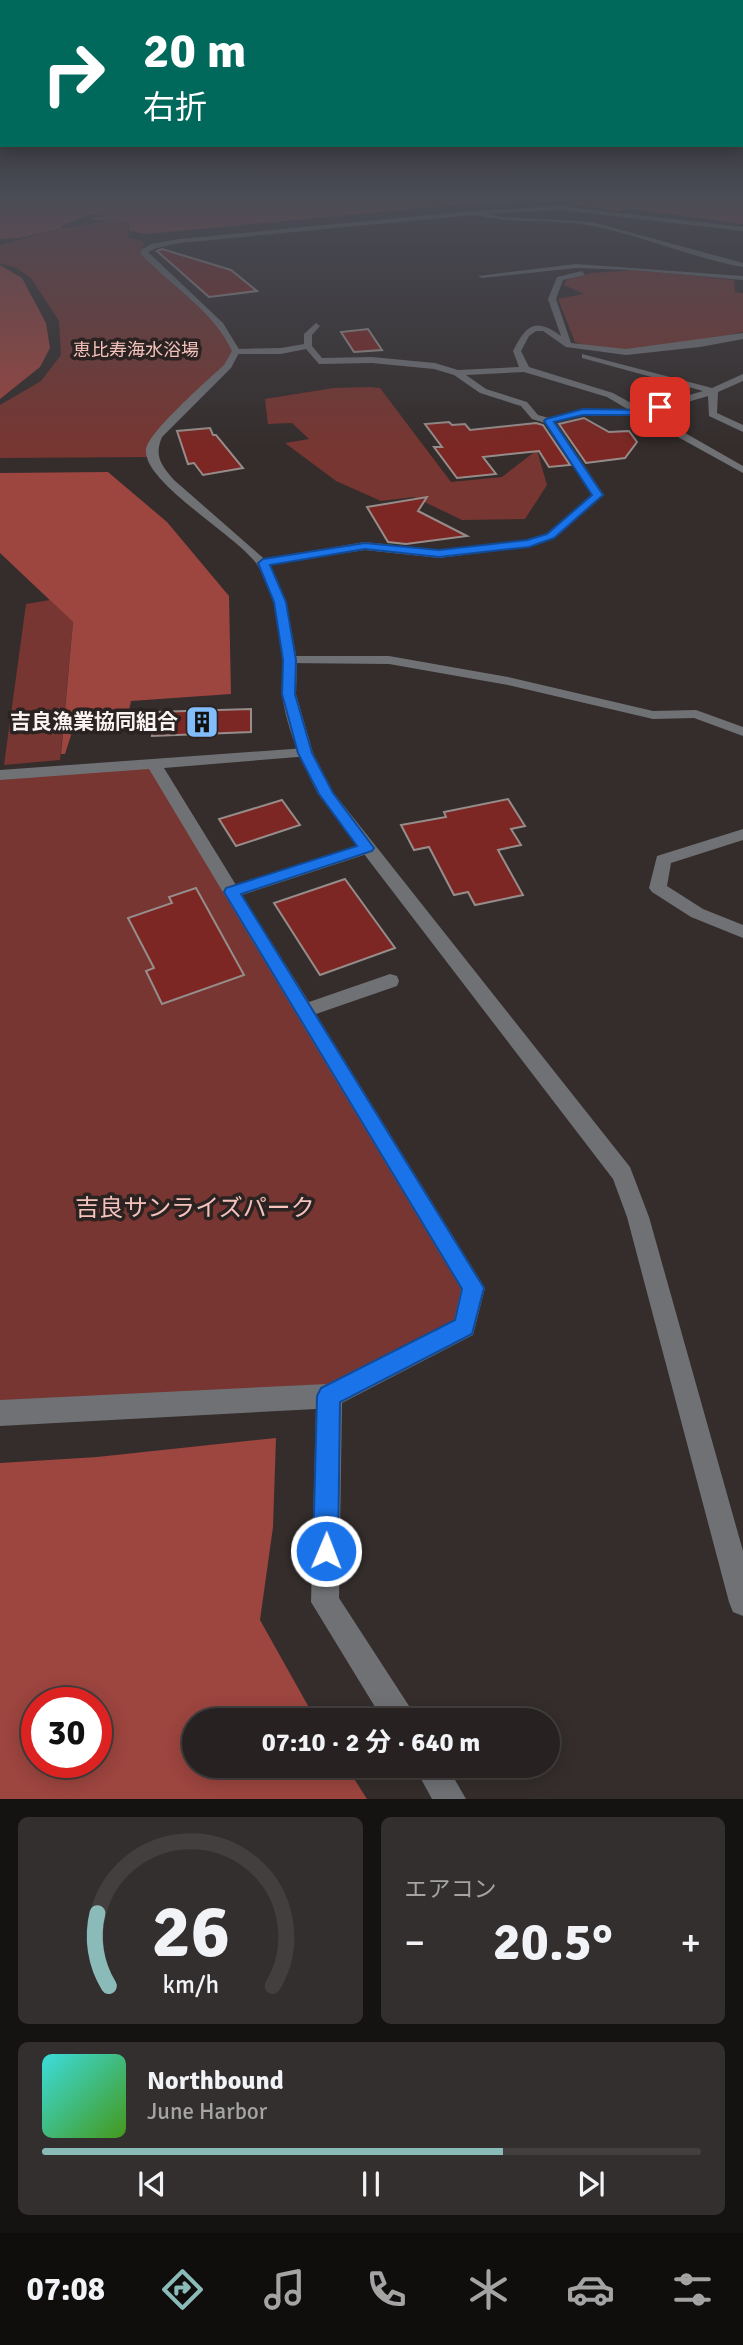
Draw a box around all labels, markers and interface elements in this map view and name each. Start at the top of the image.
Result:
text: 20 m [143,21,246,81]
icon: right [28,28,119,119]
text: 右折 [143,88,207,127]
park label: 恵比寿海水浴場 [73,339,199,361]
pin [630,377,690,437]
icon: arrive [641,388,679,426]
building icon: 吉良漁業協同組合 [183,703,221,741]
place label: 吉良漁業協同組合 [10,709,178,735]
park label: 吉良サンライズパーク [75,1193,315,1223]
position arrow [289,1514,363,1588]
speed limit sign: 30 [21,1687,112,1778]
text: 07:10 · 2 分 · 640 m [262,1727,480,1759]
text: エアコン [405,1875,497,1904]
text: 26 [151,1889,230,1978]
text: 20.5° [493,1910,613,1974]
text: − [405,1919,425,1966]
text: + [680,1919,701,1966]
text: km/h [162,1969,219,2000]
text: Northbound [147,2065,284,2097]
text: June Harbor [147,2097,267,2126]
icon: previous [133,2165,171,2203]
icon: pause [352,2165,390,2203]
icon: next [572,2165,610,2203]
icon: directions [158,2265,207,2314]
icon: music [260,2265,309,2314]
icon: phone [362,2265,411,2314]
icon: climate [464,2265,513,2314]
icon: car [566,2265,615,2314]
icon: filters [668,2265,717,2314]
text: 07:08 [26,2270,105,2309]

